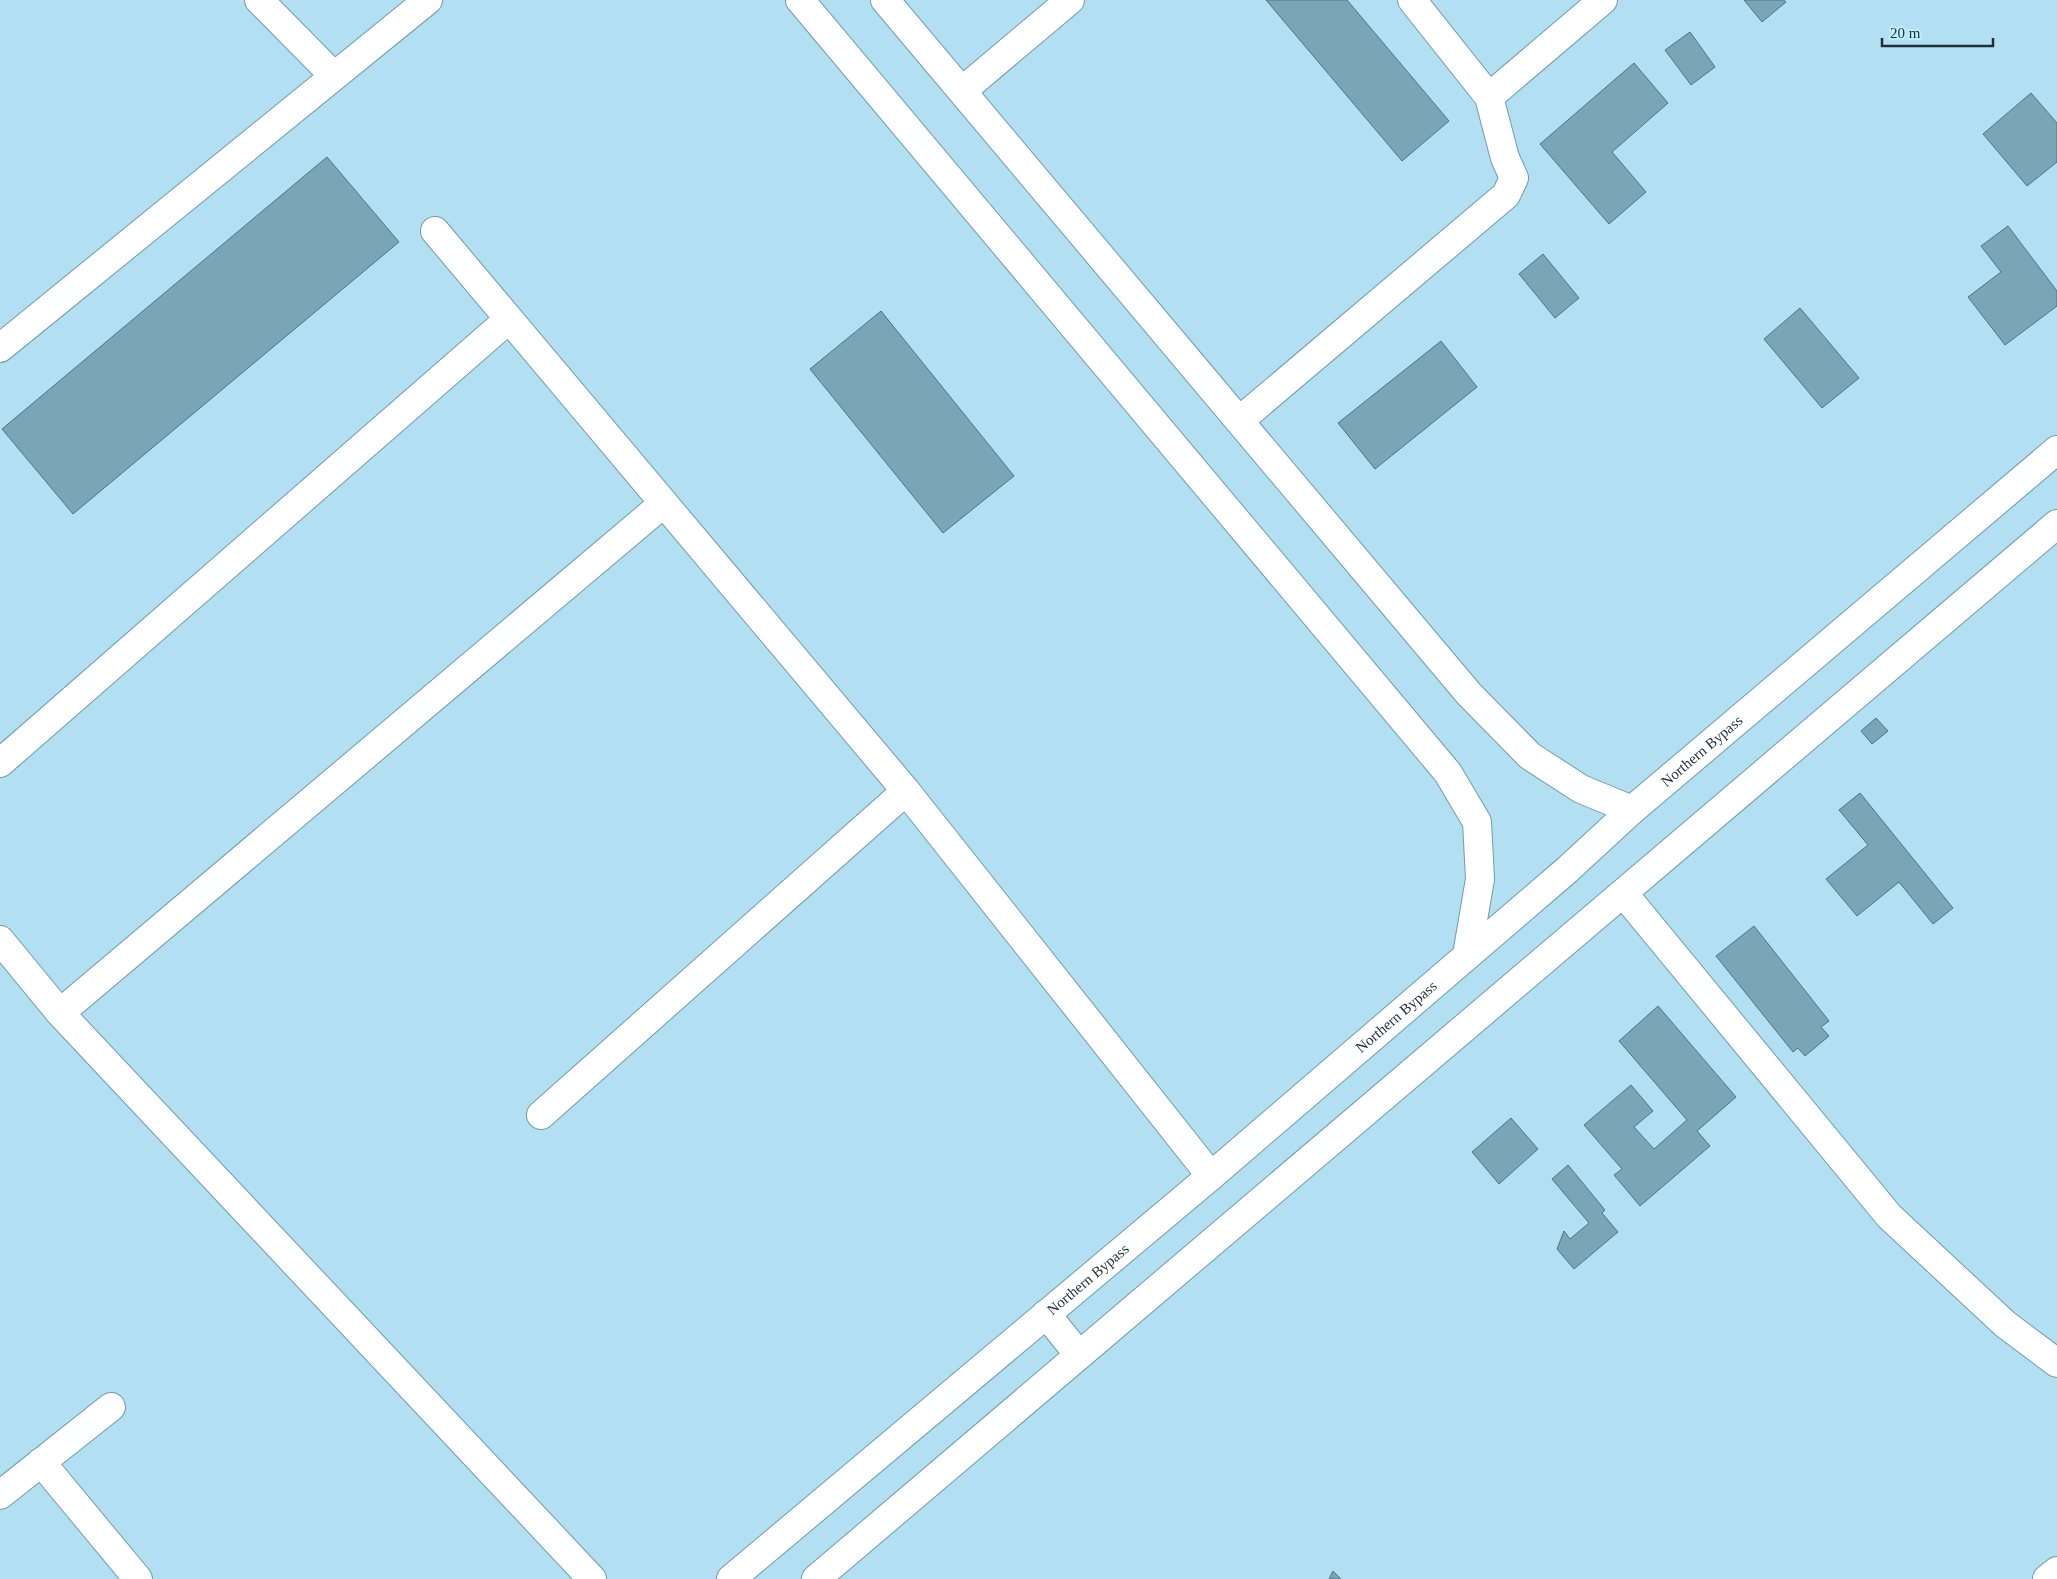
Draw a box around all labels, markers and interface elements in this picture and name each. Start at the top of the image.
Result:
scale bar [1882,15,1993,47]
text: 20 m [1890,25,1921,41]
street label: Northern Bypass [1658,712,1746,790]
street label: Northern Bypass [1353,978,1440,1056]
street label: Northern Bypass [1044,1241,1132,1318]

